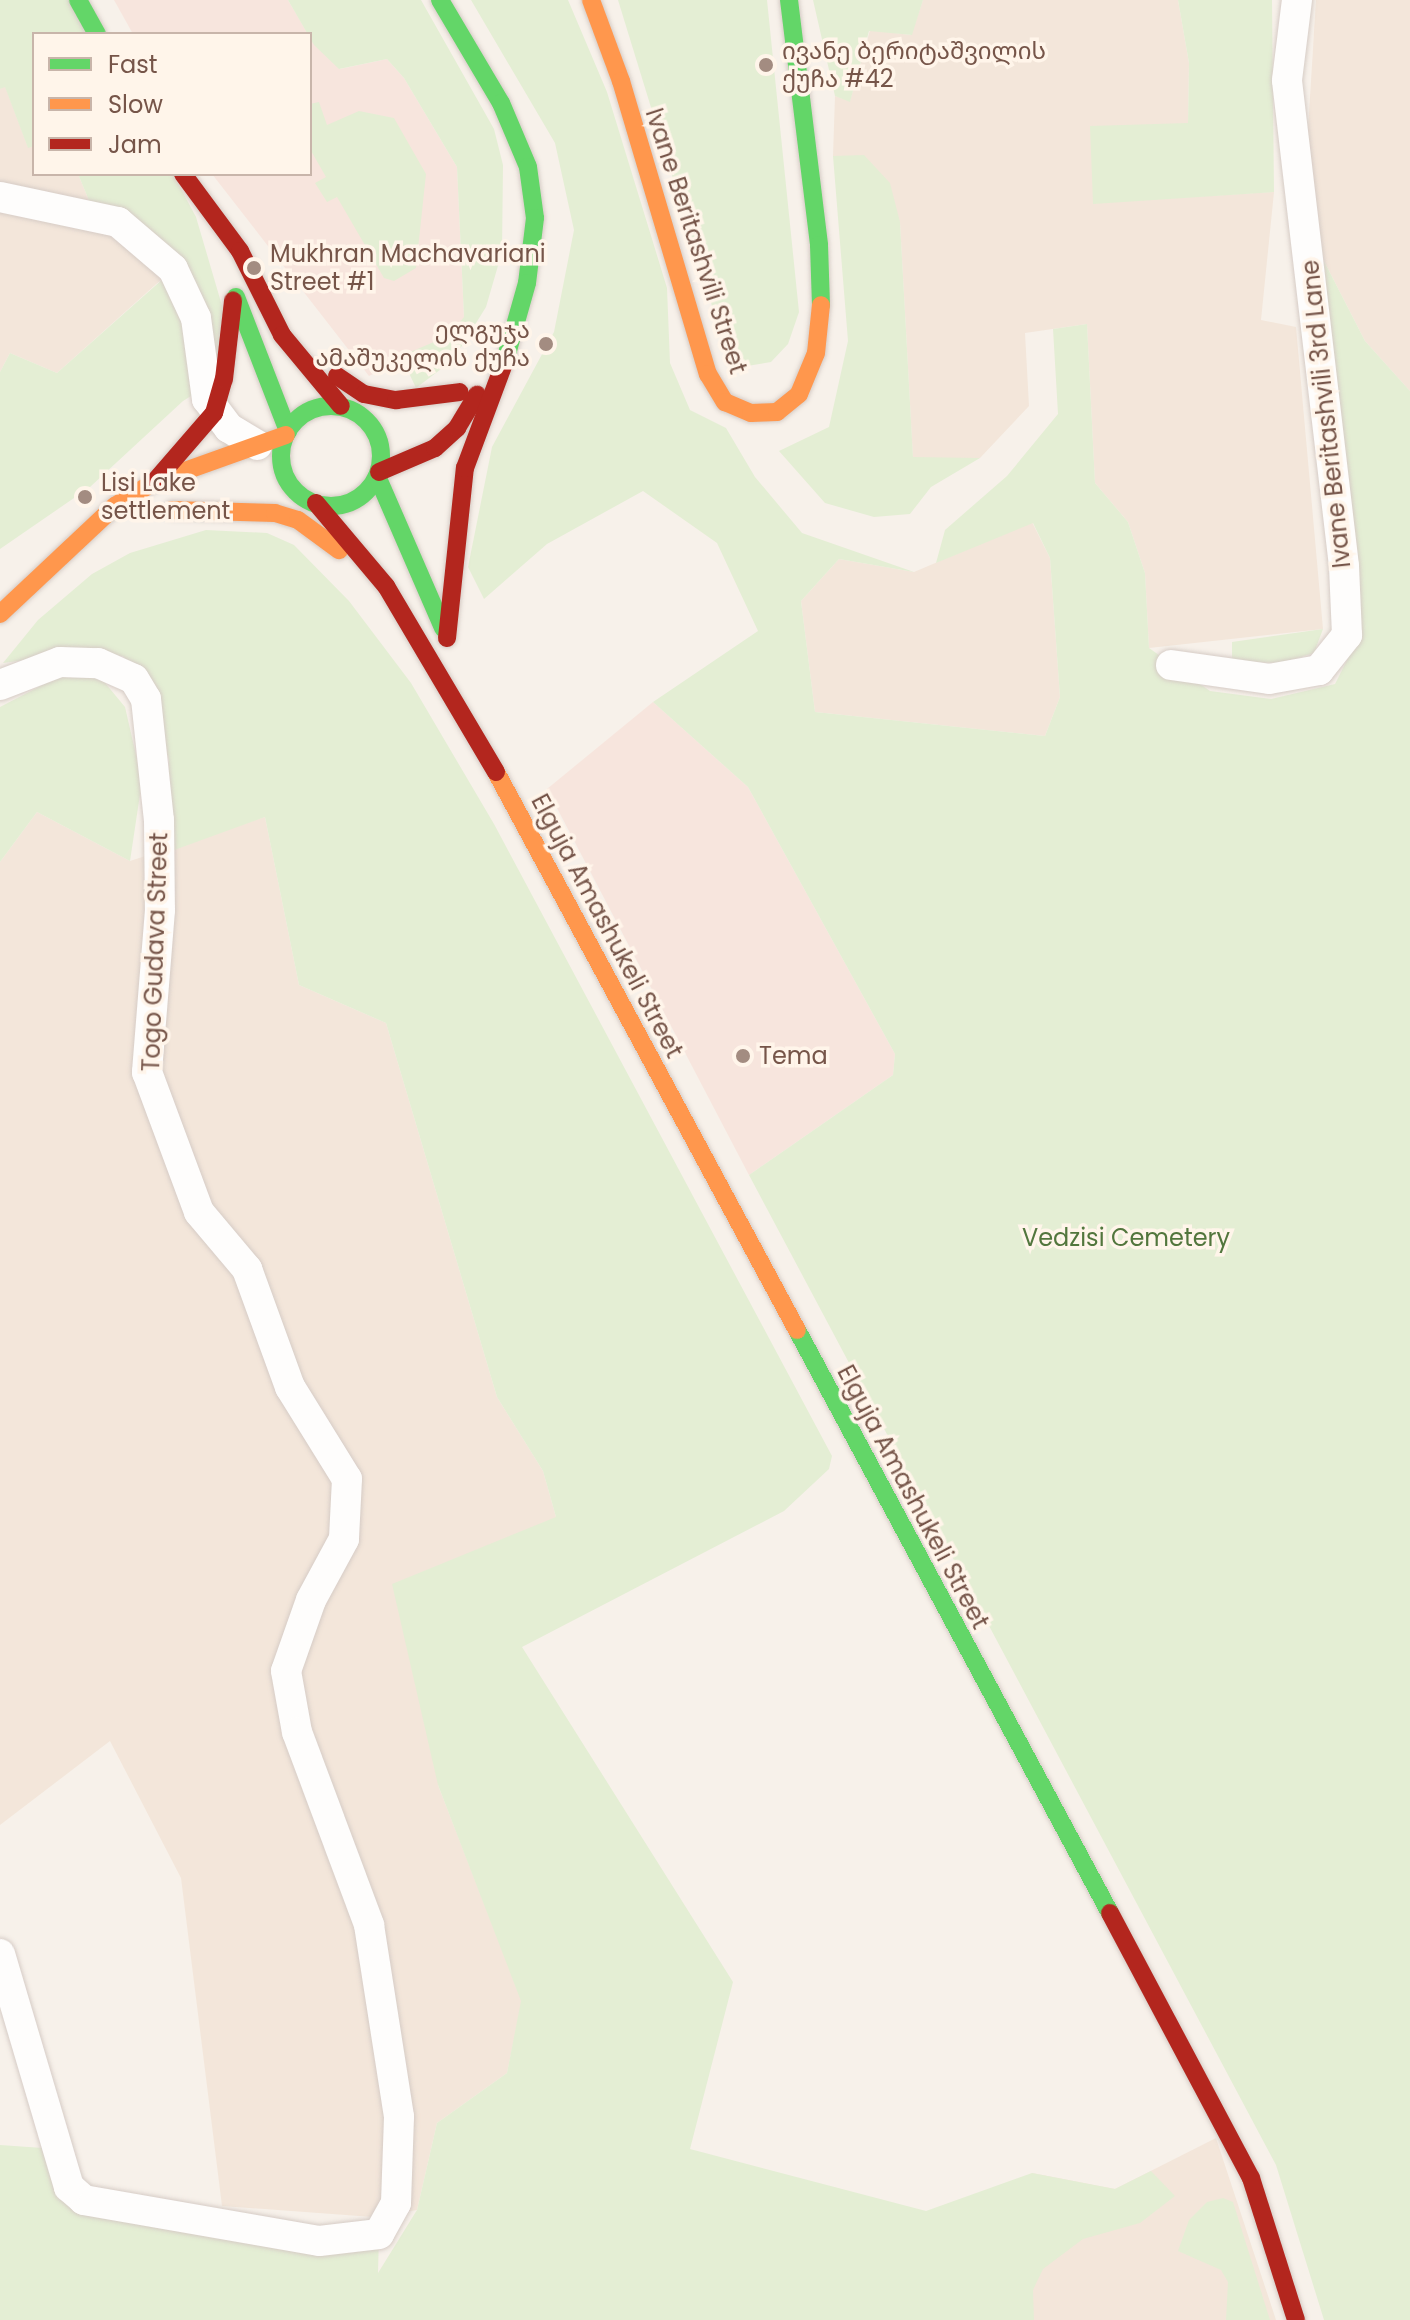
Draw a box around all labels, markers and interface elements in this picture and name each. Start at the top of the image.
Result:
legend [32,32,312,176]
place label: ივანე ბერიტაშვილის ქუჩა #42 [782,37,1046,93]
text: Fast [108,48,158,81]
marker: ივანე ბერიტაშვილის ქუჩა #42 [757,56,775,74]
text: Slow [108,88,163,121]
street label: Ivane Beritashvili Street [639,105,753,377]
text: Jam [108,128,162,161]
place label: Mukhran Machavariani Street #1 [270,240,546,296]
marker: Mukhran Machavariani Street #1 [245,259,263,277]
street label: Ivane Beritashvili 3rd Lane [1295,259,1357,569]
place label: ელგუჯა ამაშუკელის ქუჩა [316,316,530,372]
marker: ელგუჯა ამაშუკელის ქუჩა [537,335,555,353]
place label: Lisi Lake settlement [101,469,230,525]
marker: Lisi Lake settlement [76,488,94,506]
street label: Elguja Amashukeli Street [525,789,689,1063]
street label: Togo Gudava Street [136,832,174,1072]
place label: Tema [759,1042,828,1070]
marker: Tema [734,1047,752,1065]
park label: Vedzisi Cemetery [1022,1224,1230,1252]
street label: Elguja Amashukeli Street [831,1360,995,1634]

